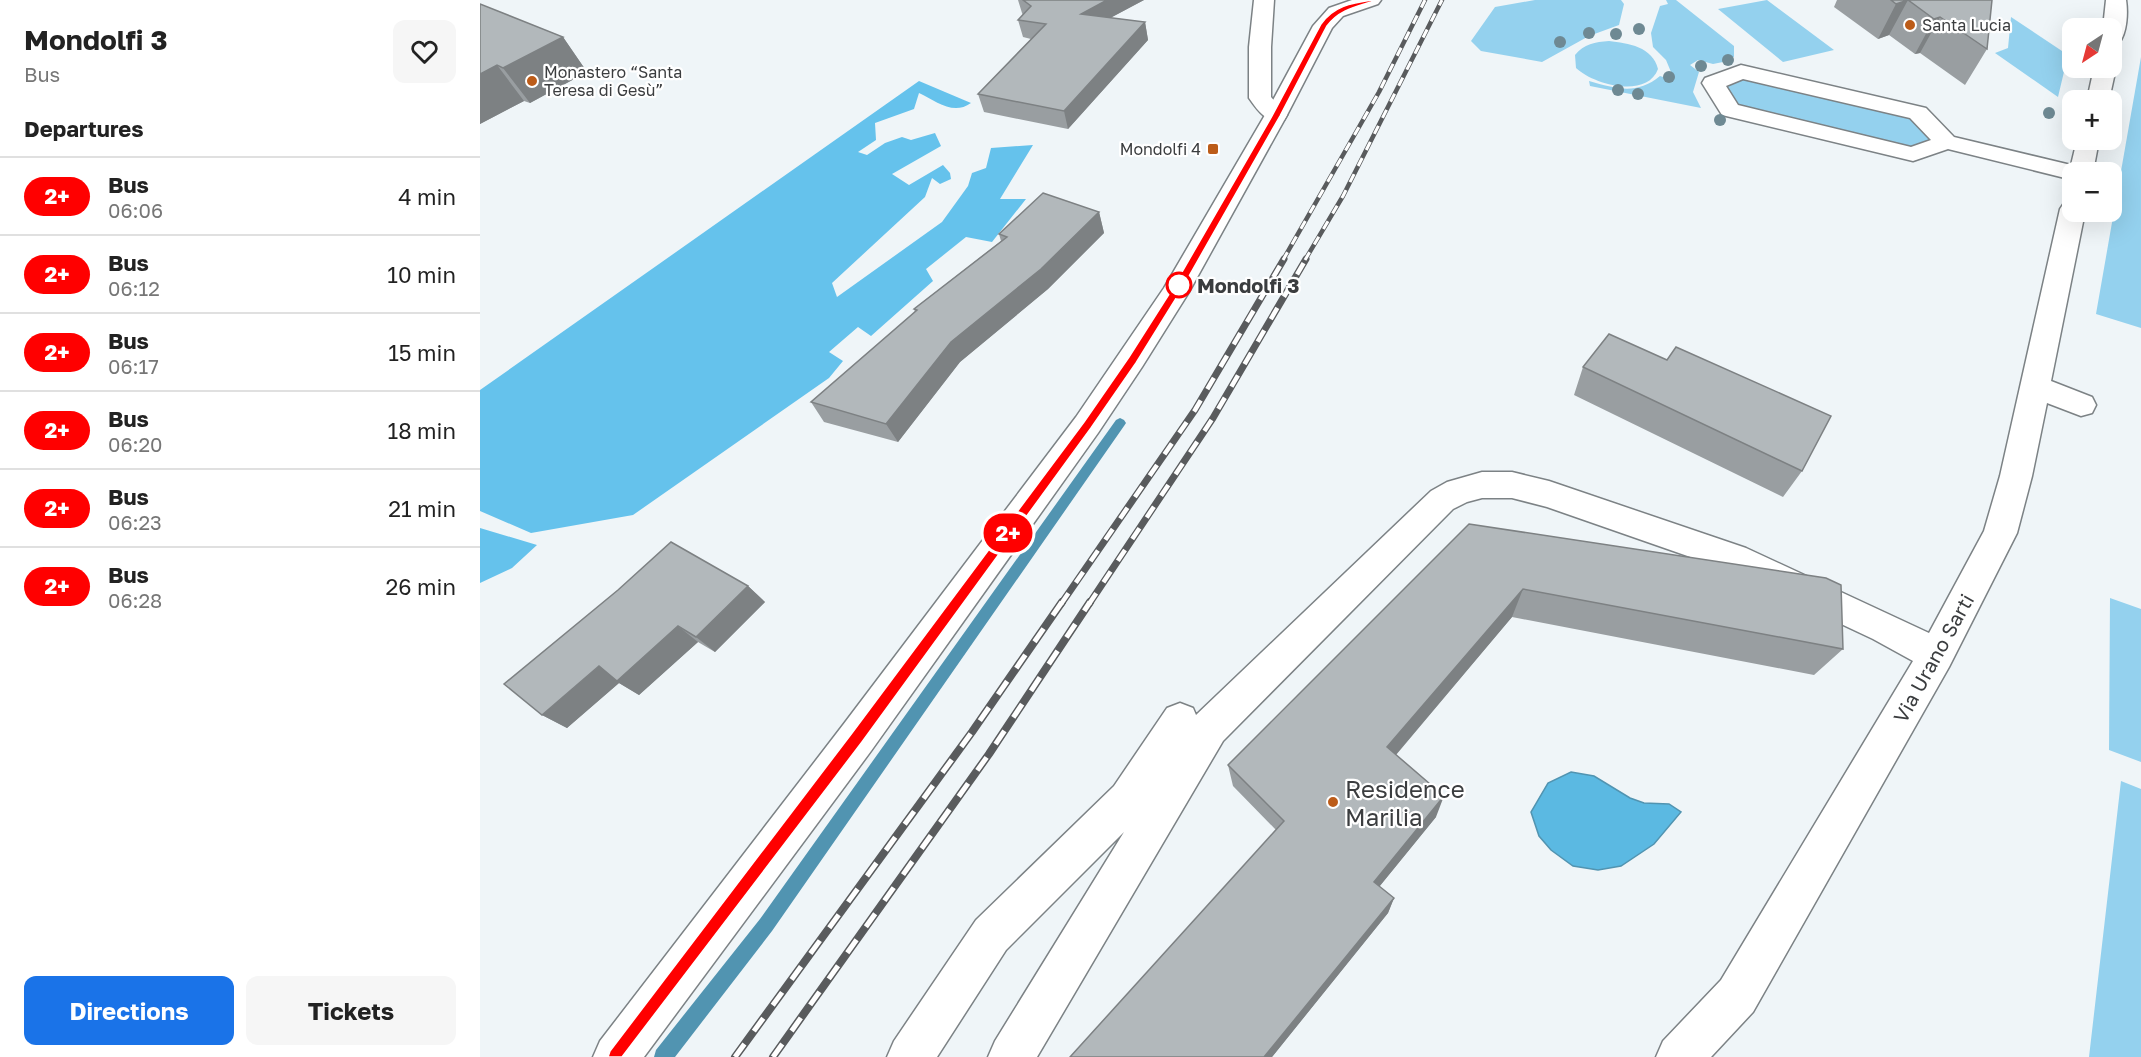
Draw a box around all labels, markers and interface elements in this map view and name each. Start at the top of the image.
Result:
place label: Santa Lucia [1922,15,2011,35]
marker: Santa Lucia [1903,18,1917,32]
north arrow [2062,18,2122,78]
map controls [2062,18,2122,222]
button: heart [393,20,456,83]
text: Mondolfi 3 [24,23,168,56]
text: Bus [24,62,60,86]
place label: Monastero “Santa Teresa di Gesù” [544,62,682,100]
marker: Monastero “Santa Teresa di Gesù” [525,74,539,88]
button: + [2062,90,2122,150]
text: Departures [24,115,143,142]
place label: Mondolfi 4 [1120,139,1201,159]
marker: Mondolfi 4 [1206,142,1220,156]
button: − [2062,162,2122,222]
text: Bus [108,171,149,198]
text: 2+ [45,183,70,209]
text: 4 min [398,183,456,210]
text: 06:06 [108,198,163,222]
text: Bus [108,249,149,276]
text: 2+ [45,261,70,287]
text: 10 min [387,261,456,288]
marker: Mondolfi 3 [1166,272,1192,298]
place label: Mondolfi 3 [1197,273,1300,297]
text: 06:12 [108,276,160,300]
text: Bus [108,327,149,354]
text: 2+ [45,339,70,365]
text: 15 min [388,339,456,366]
text: 06:17 [108,354,159,378]
text: Bus [108,405,149,432]
text: 2+ [45,417,70,443]
text: 18 min [388,417,456,444]
text: 06:20 [108,432,163,456]
text: Bus [108,483,149,510]
text: 2+ [45,495,70,521]
text: 21 min [388,495,456,522]
text: 06:23 [108,510,162,534]
line badge: 2+ [981,514,1035,552]
text: 2+ [996,520,1021,546]
text: Bus [108,561,149,588]
text: 2+ [45,573,70,599]
text: 26 min [386,573,456,600]
text: 06:28 [108,588,162,612]
street label: Via Urano Sarti [1888,589,1978,727]
place label: Residence Marilia [1345,774,1465,831]
marker: Residence Marilia [1326,795,1340,809]
button: Directions [24,976,234,1045]
button: Tickets [246,976,456,1045]

